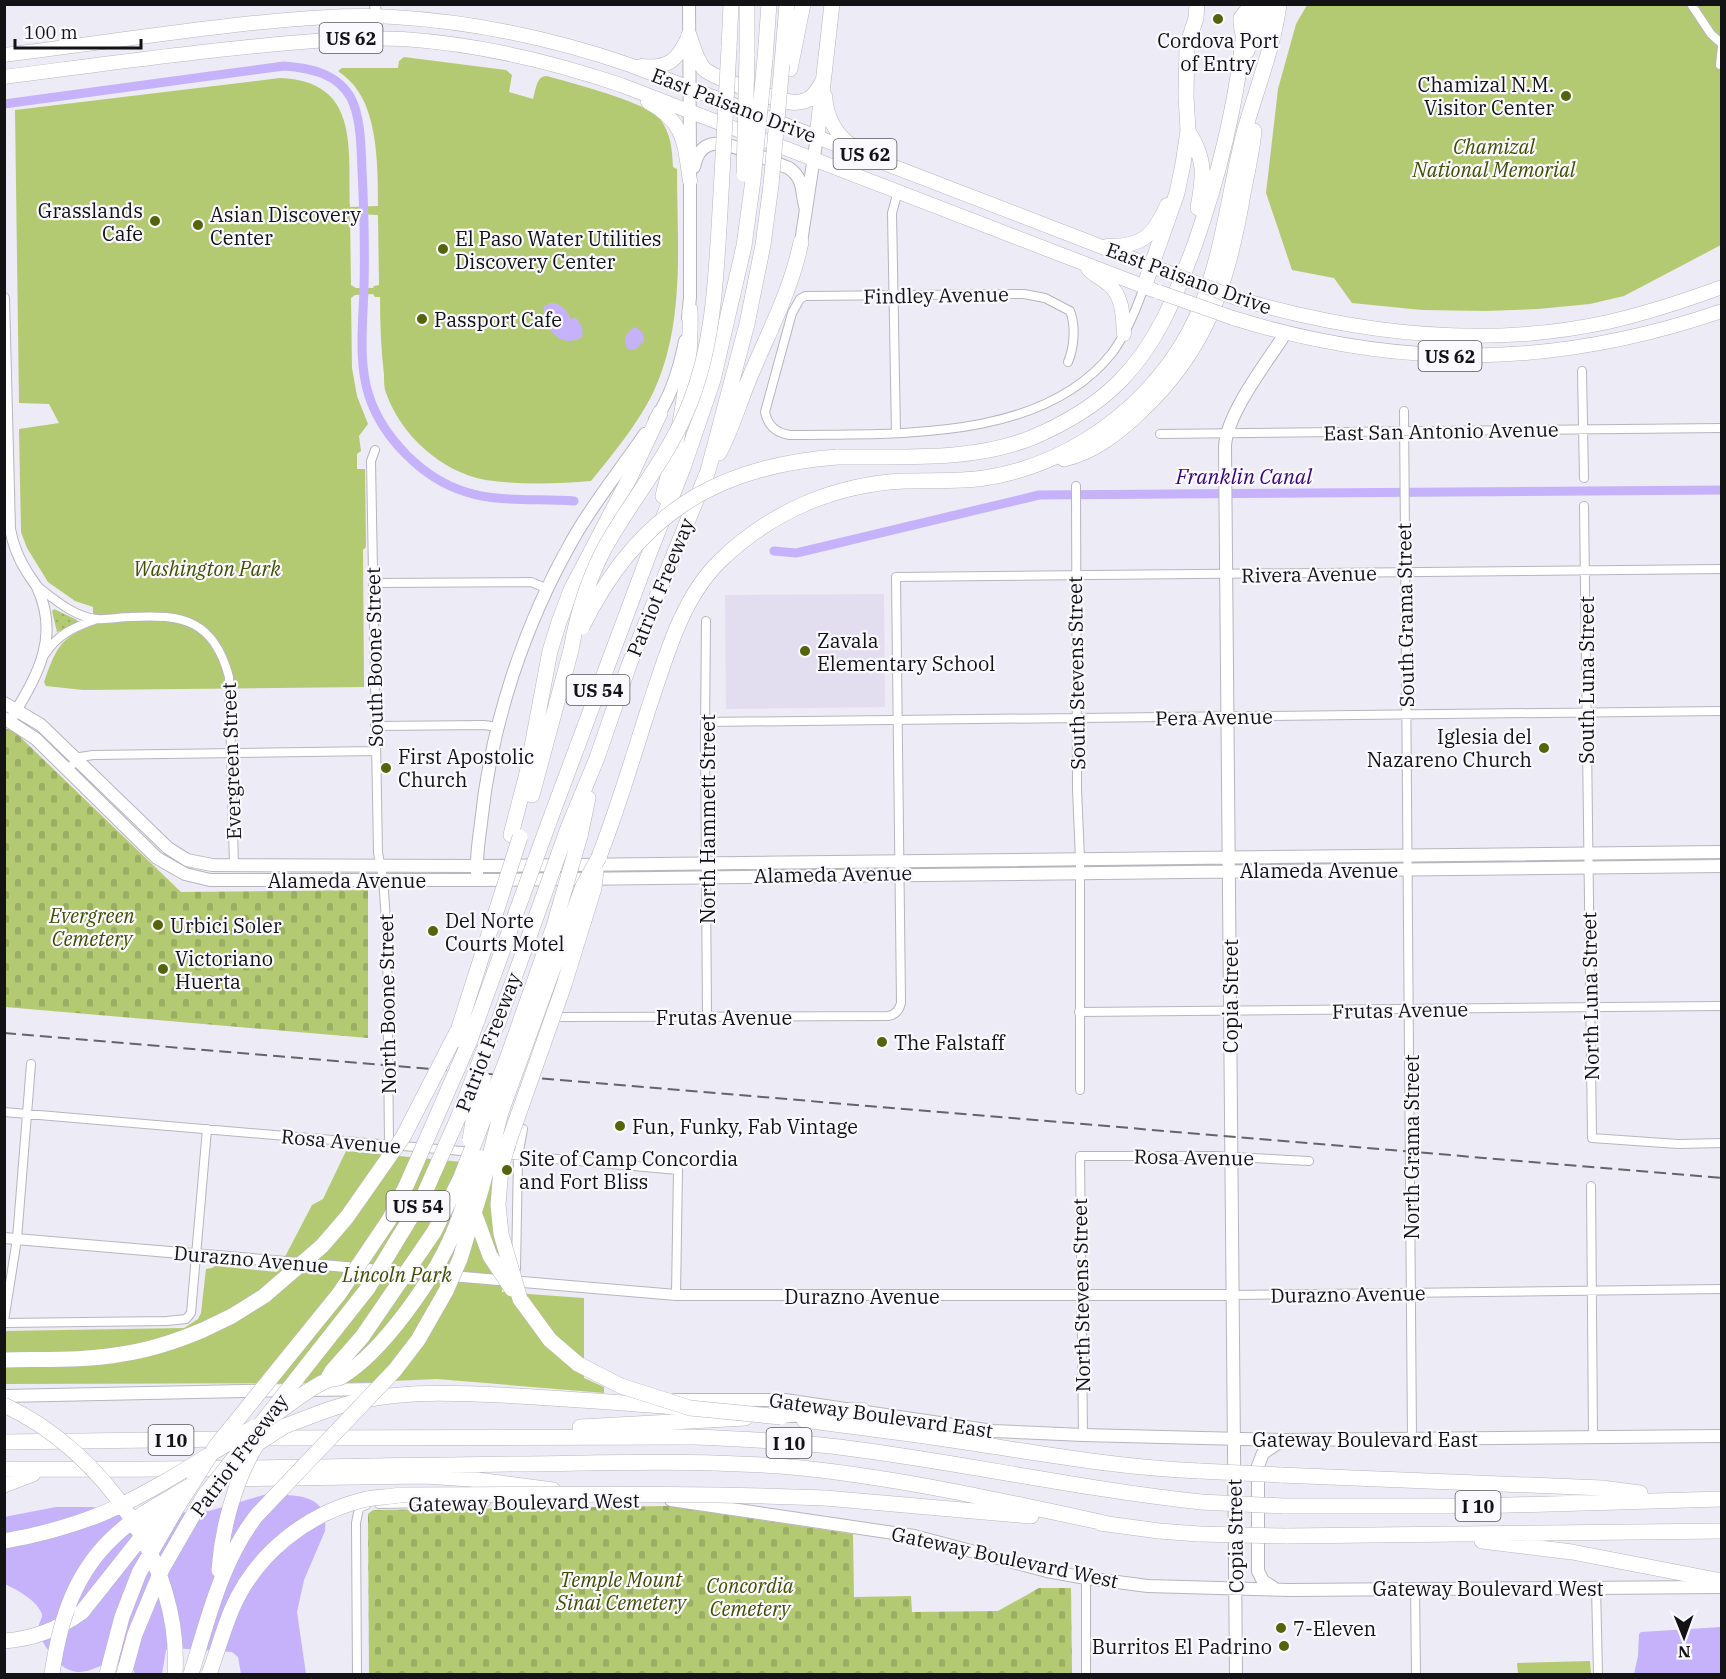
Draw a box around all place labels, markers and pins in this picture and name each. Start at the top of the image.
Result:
marker: Cordova Port of Entry [1211,12,1225,26]
place label: Cordova Port of Entry [1157,27,1279,77]
place label: Chamizal N.M. Visitor Center [1418,71,1554,121]
marker: Chamizal N.M. Visitor Center [1559,89,1573,103]
place label: Grasslands Cafe [38,197,143,247]
place label: Asian Discovery Center [210,201,361,251]
marker: Grasslands Cafe [148,214,162,228]
marker: Asian Discovery Center [191,218,205,232]
place label: El Paso Water Utilities Discovery Center [455,225,662,275]
marker: El Paso Water Utilities Discovery Center [436,242,450,256]
place label: Passport Cafe [434,306,562,333]
marker: Passport Cafe [415,312,429,326]
place label: Zavala Elementary School [817,627,995,677]
marker: Zavala Elementary School [798,644,812,658]
place label: Iglesia del Nazareno Church [1367,723,1532,773]
marker: Iglesia del Nazareno Church [1537,741,1551,755]
place label: First Apostolic Church [398,743,534,793]
marker: First Apostolic Church [379,761,393,775]
place label: Del Norte Courts Motel [445,907,564,957]
place label: Urbici Soler [170,912,282,939]
marker: Urbici Soler [151,918,165,932]
marker: Del Norte Courts Motel [426,924,440,938]
place label: Victoriano Huerta [175,945,273,995]
marker: Victoriano Huerta [156,962,170,976]
place label: The Falstaff [894,1029,1006,1056]
marker: The Falstaff [875,1035,889,1049]
place label: Fun, Funky, Fab Vintage [632,1113,858,1140]
marker: Fun, Funky, Fab Vintage [613,1119,627,1133]
place label: Site of Camp Concordia and Fort Bliss [519,1145,738,1195]
marker: Site of Camp Concordia and Fort Bliss [500,1163,514,1177]
place label: 7-Eleven [1293,1615,1377,1642]
marker: 7-Eleven [1274,1621,1288,1635]
place label: Burritos El Padrino [1092,1633,1272,1660]
marker: Burritos El Padrino [1277,1639,1291,1653]

